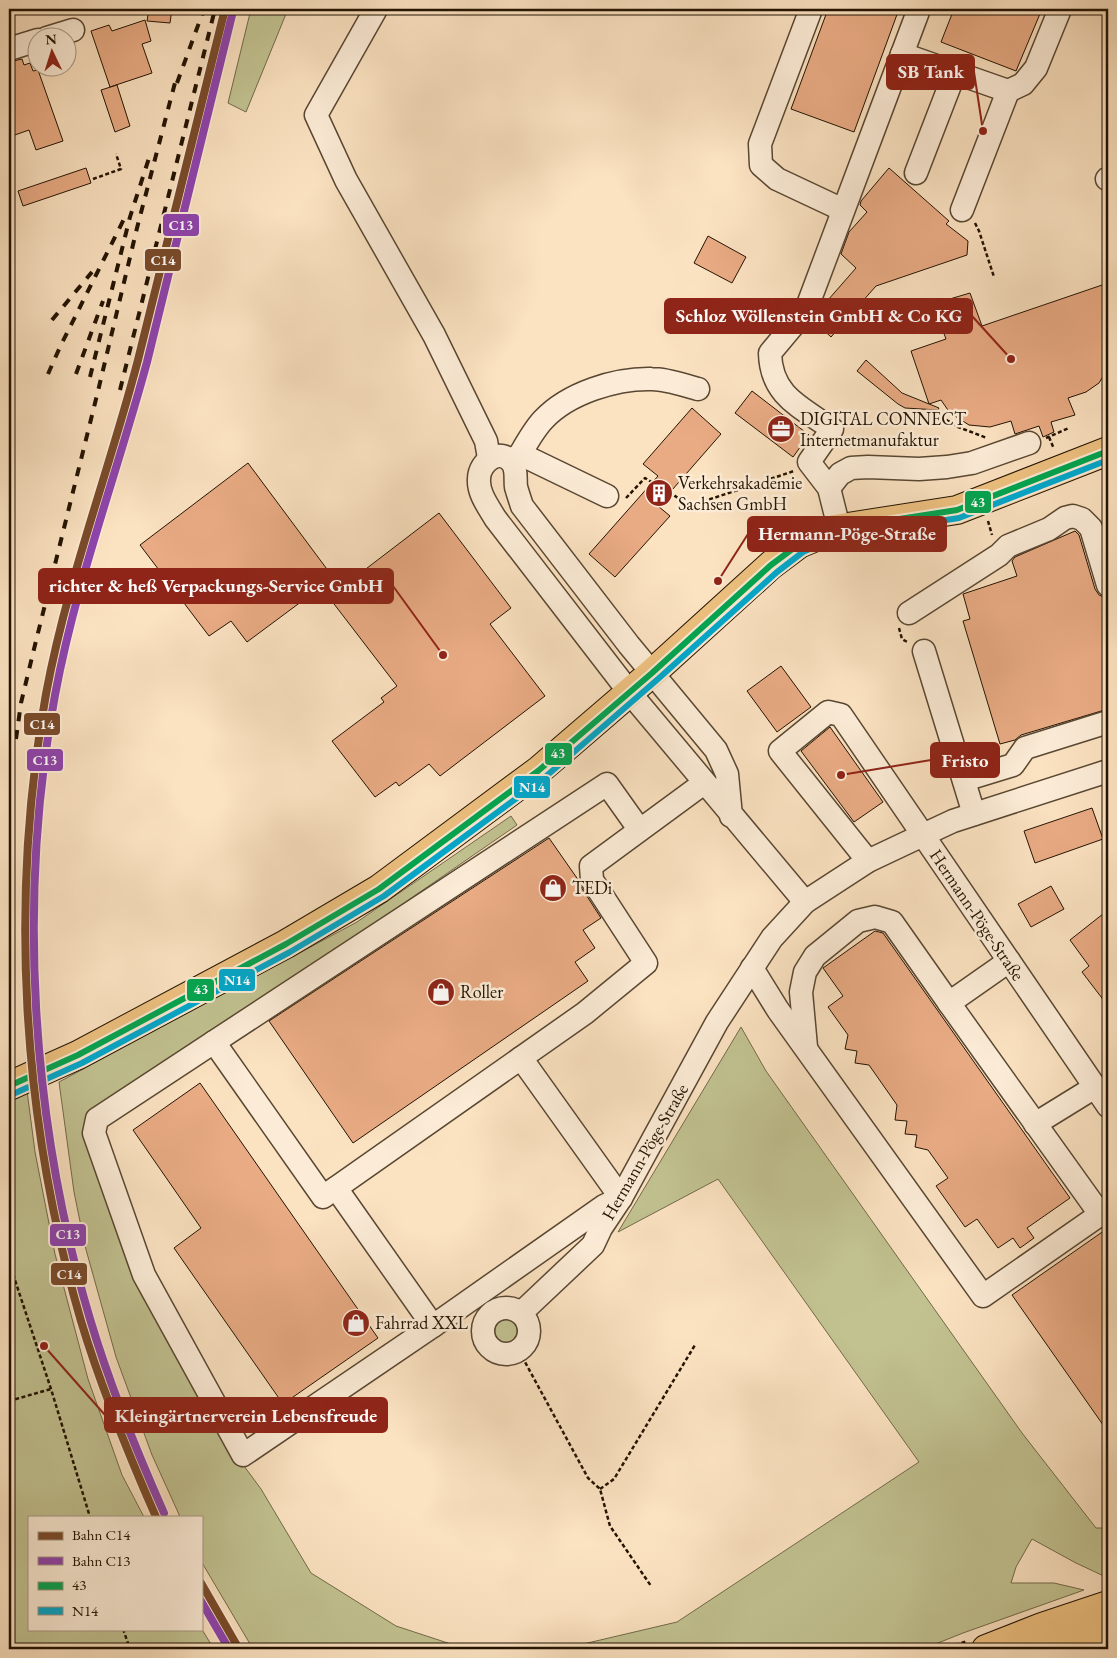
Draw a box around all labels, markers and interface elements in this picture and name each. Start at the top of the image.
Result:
north arrow [28,28,78,78]
text: N [45,30,58,48]
callout: SB Tank [887,55,974,89]
text: SB Tank [898,59,965,84]
line badge: C13 [162,213,200,237]
text: C13 [169,216,193,234]
line badge: C14 [144,248,182,272]
text: C14 [151,251,176,269]
callout: Schloz Wöllenstein GmbH & Co KG [665,299,972,333]
text: Schloz Wöllenstein GmbH & Co KG [676,303,963,328]
place label: DIGITAL CONNECT Internetmanufaktur [800,407,967,451]
office icon: DIGITAL CONNECT Internetmanufaktur [766,414,796,444]
place label: Verkehrsakademie Sachsen GmbH [678,471,802,515]
building icon: Verkehrsakademie Sachsen GmbH [644,478,674,508]
line badge: 43 [964,490,992,514]
text: 43 [971,493,985,511]
callout: Hermann-Pöge-Straße [748,517,946,551]
text: Hermann-Pöge-Straße [758,521,936,546]
callout: richter & heß Verpackungs-Service GmbH [39,569,393,603]
text: richter & heß Verpackungs-Service GmbH [49,573,383,598]
line badge: C14 [23,712,61,736]
text: C14 [30,715,55,733]
line badge: 43 [544,742,573,766]
callout: Fristo [931,743,999,777]
text: 43 [551,744,565,762]
line badge: C13 [26,748,64,772]
text: Fristo [941,748,989,773]
text: C13 [33,751,57,769]
line badge: N14 [513,775,551,799]
text: N14 [519,778,546,796]
street label: Hermann-Pöge-Straße [925,845,1030,985]
shop icon: TEDi [538,873,568,903]
place label: TEDi [572,876,613,899]
line badge: N14 [218,968,256,992]
text: N14 [224,971,251,989]
shop icon: Roller [426,977,456,1007]
line badge: 43 [186,978,215,1002]
text: 43 [194,980,208,998]
place label: Roller [460,980,503,1003]
street label: Hermann-Pöge-Straße [596,1079,693,1224]
line badge: C13 [49,1223,87,1247]
text: C13 [56,1225,80,1243]
line badge: C14 [50,1262,88,1286]
text: C14 [57,1265,82,1283]
shop icon: Fahrrad XXL [341,1308,371,1338]
place label: Fahrrad XXL [375,1311,468,1334]
callout: Kleingärtnerverein Lebensfreude [105,1398,387,1432]
text: Kleingärtnerverein Lebensfreude [115,1403,377,1428]
legend [28,1516,202,1630]
text: Bahn C14 [72,1525,131,1544]
text: Bahn C13 [72,1551,131,1570]
text: 43 [72,1575,86,1594]
text: N14 [72,1601,99,1620]

